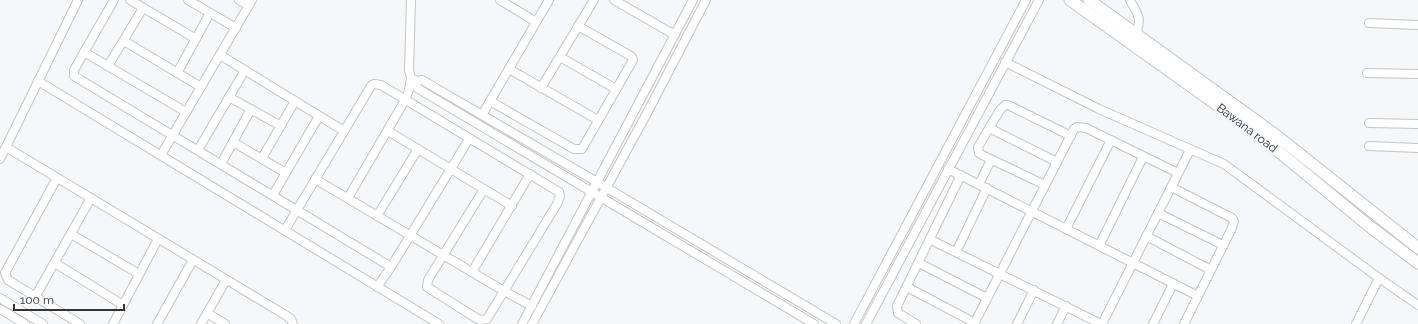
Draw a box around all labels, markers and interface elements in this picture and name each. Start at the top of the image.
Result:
street label: Bawana road [1214,101,1280,155]
scale bar [14,286,124,312]
text: 100 m [20,293,54,307]

